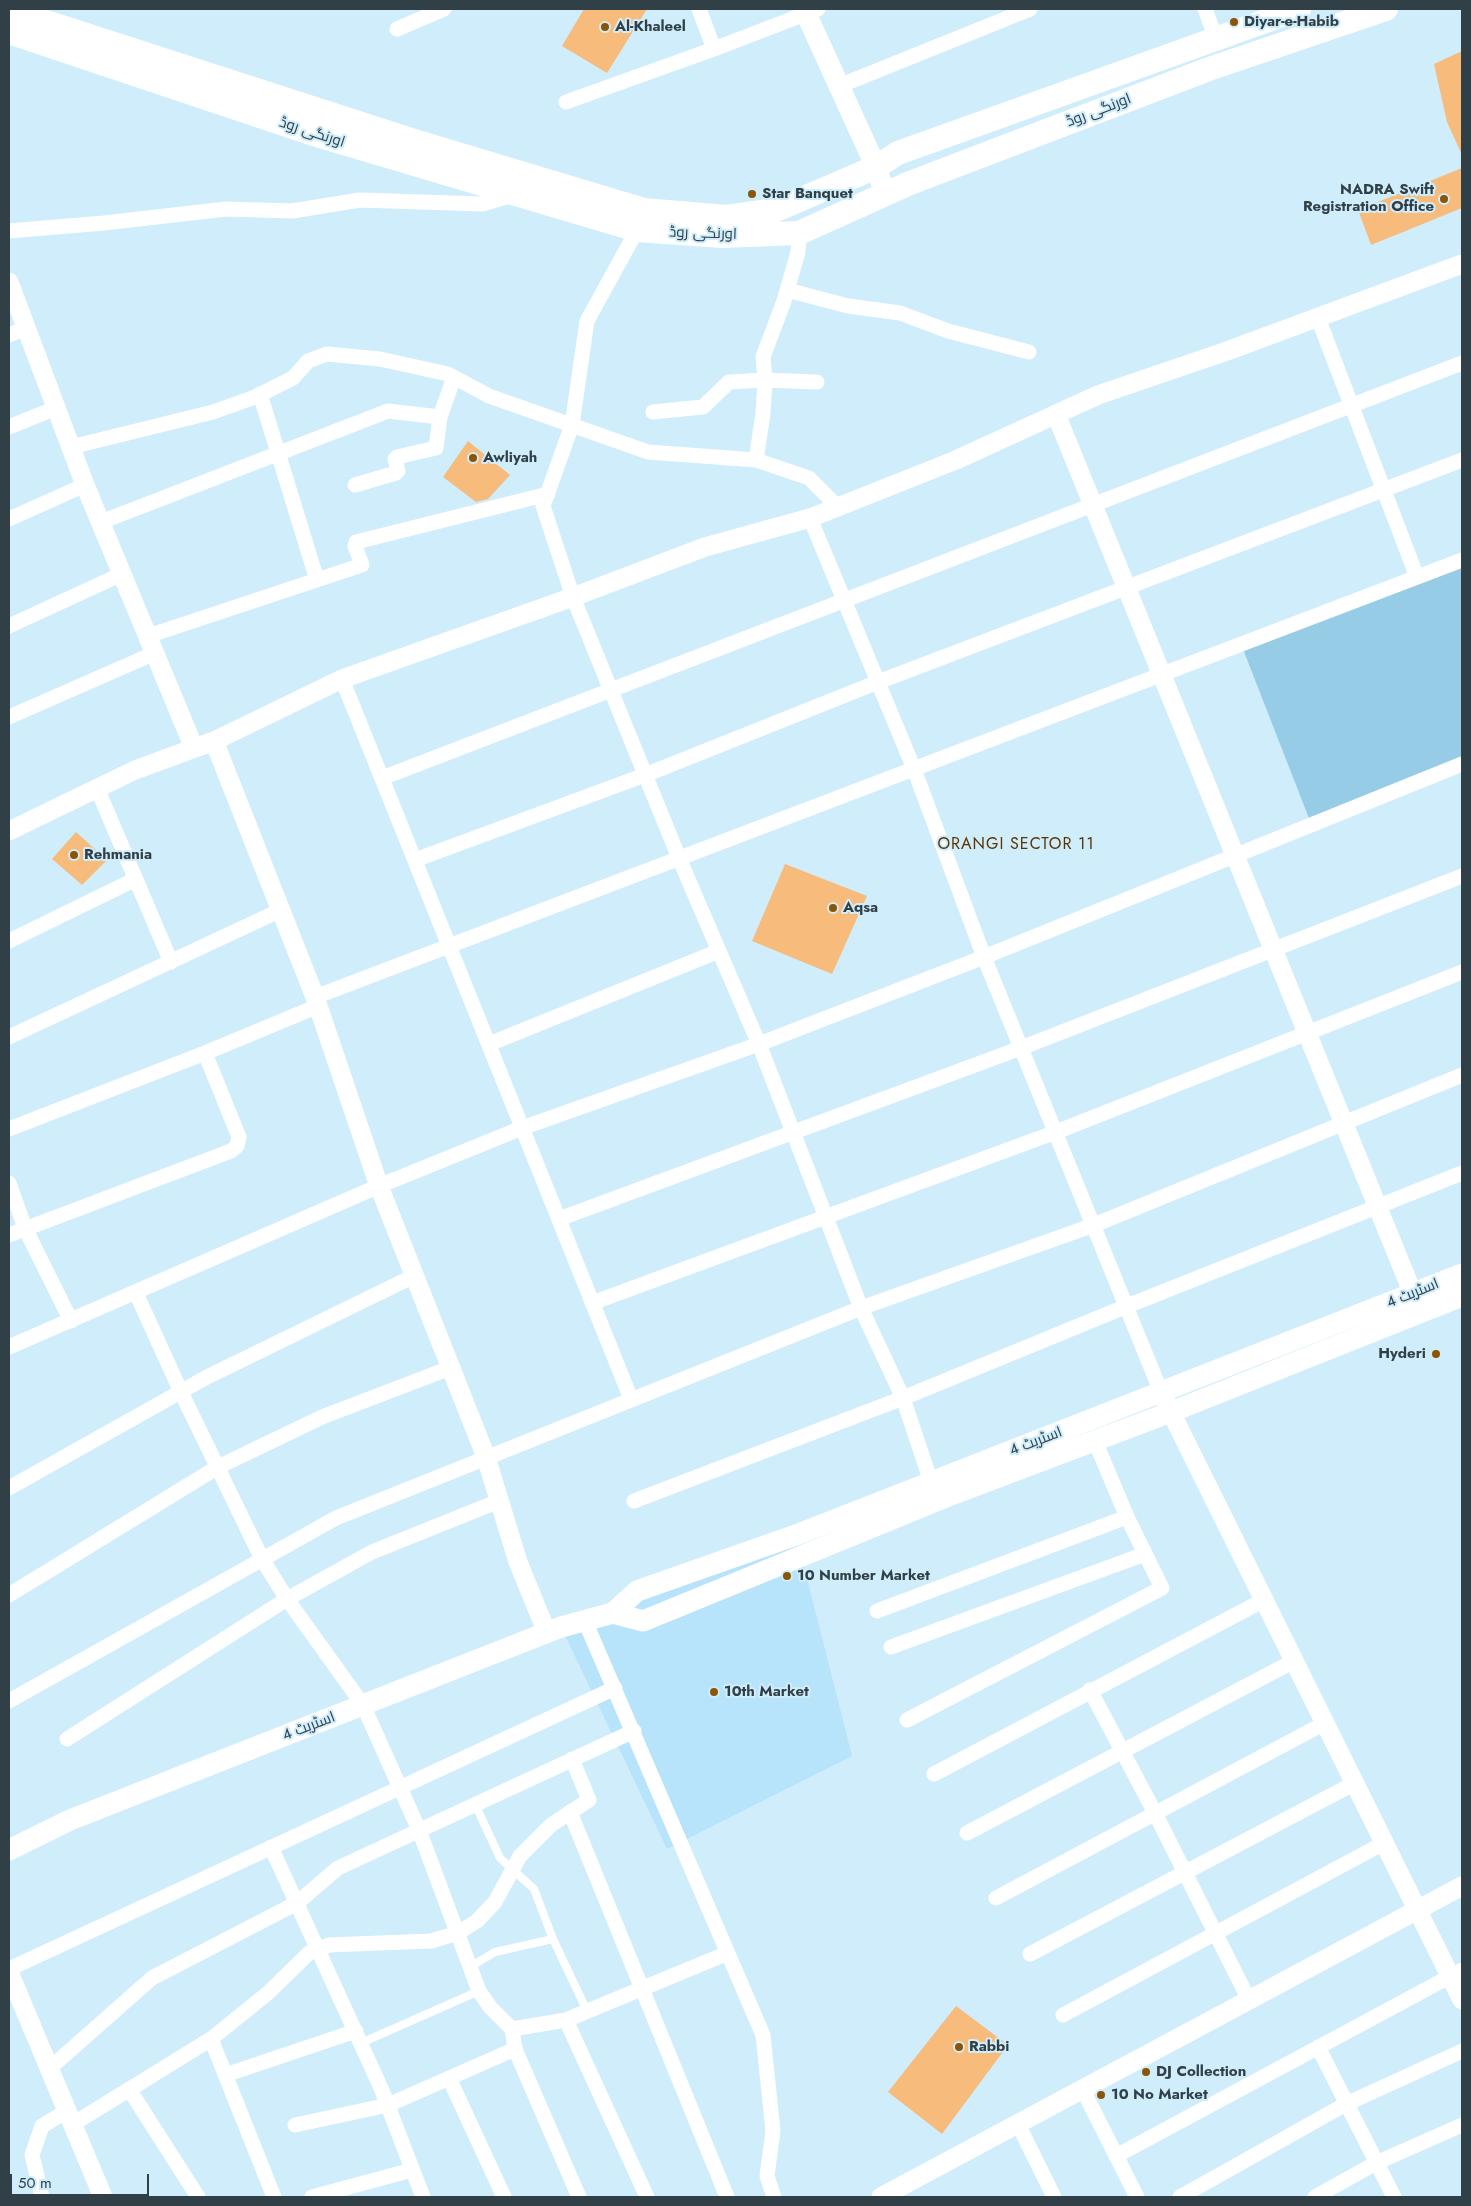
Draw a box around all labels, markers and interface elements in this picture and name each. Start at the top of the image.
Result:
place label: Diyar-e-Habib [1244,13,1339,31]
marker: Diyar-e-Habib [1228,16,1240,28]
place label: Al-Khaleel [615,18,686,36]
marker: Al-Khaleel [599,21,611,33]
street label: اورنگی روڈ [1064,90,1134,132]
street label: اورنگی روڈ [277,114,347,152]
place label: NADRA Swift Registration Office [1303,181,1434,216]
place label: Star Banquet [762,185,853,203]
marker: Star Banquet [746,188,758,200]
marker: NADRA Swift Registration Office [1438,193,1450,205]
street label: اورنگی روڈ [669,224,737,244]
place label: Awliyah [483,449,537,467]
marker: Awliyah [467,452,479,464]
district label: ORANGI SECTOR 11 [935,835,1097,855]
place label: Rehmania [84,846,152,864]
marker: Rehmania [68,849,80,861]
place label: Aqsa [843,899,878,917]
marker: Aqsa [827,902,839,914]
street label: اسٹریٹ 4 [1384,1275,1442,1313]
place label: Hyderi [1378,1345,1426,1363]
marker: Hyderi [1430,1348,1442,1360]
street label: اسٹریٹ 4 [1007,1424,1065,1460]
place label: 10 Number Market [797,1567,930,1585]
marker: 10 Number Market [781,1570,793,1582]
place label: 10th Market [724,1683,809,1701]
marker: 10th Market [708,1686,720,1698]
street label: اسٹریٹ 4 [280,1709,338,1745]
place label: Rabbi [969,2038,1009,2056]
marker: Rabbi [953,2041,965,2053]
place label: DJ Collection [1156,2063,1246,2081]
marker: DJ Collection [1140,2066,1152,2078]
place label: 10 No Market [1111,2086,1208,2104]
marker: 10 No Market [1095,2089,1107,2101]
scale bar [12,2164,151,2196]
text: 50 m [18,2172,52,2194]

